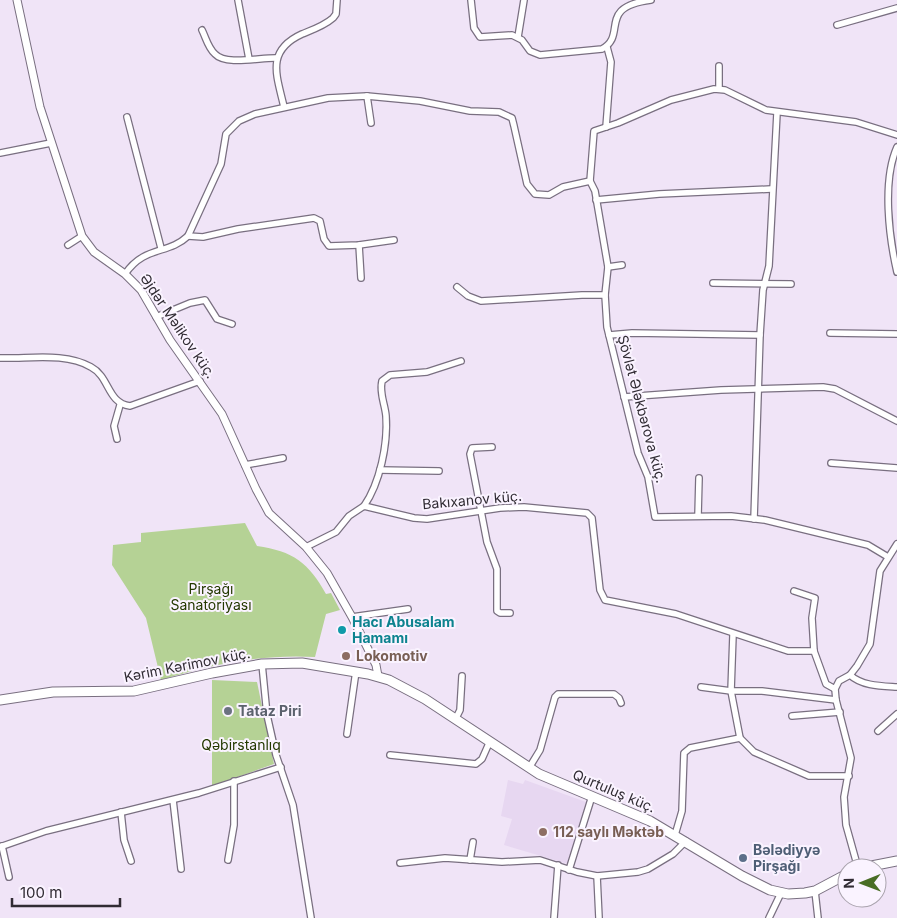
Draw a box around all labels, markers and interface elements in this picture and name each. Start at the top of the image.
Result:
street label: Əjdər Məlikov küç. [137,270,220,381]
street label: Şövlət Ələkbərova küç. [615,333,670,485]
street label: Bakıxanov küç. [422,487,522,512]
park label: Pirşağı Sanatoriyası [170,580,252,613]
place label: Hacı Abusalam Hamamı [352,613,455,646]
marker: Hacı Abusalam Hamamı [336,624,348,636]
street label: Kərim Kərimov küç. [122,644,251,685]
place label: Lokomotiv [356,647,428,664]
marker: Lokomotiv [340,650,352,662]
place label: Tataz Piri [238,702,302,719]
marker: Tataz Piri [222,705,234,717]
park label: Qəbirstanlıq [201,736,281,753]
street label: Qurtuluş küç. [570,765,658,816]
place label: 112 saylı Məktəb [553,823,664,840]
marker: 112 saylı Məktəb [537,826,549,838]
place label: Bələdiyyə Pirşağı [753,841,820,874]
marker: Bələdiyyə Pirşağı [737,852,749,864]
north arrow [837,858,887,908]
scale bar [12,876,120,908]
text: N [840,878,857,889]
text: 100 m [20,883,62,902]

